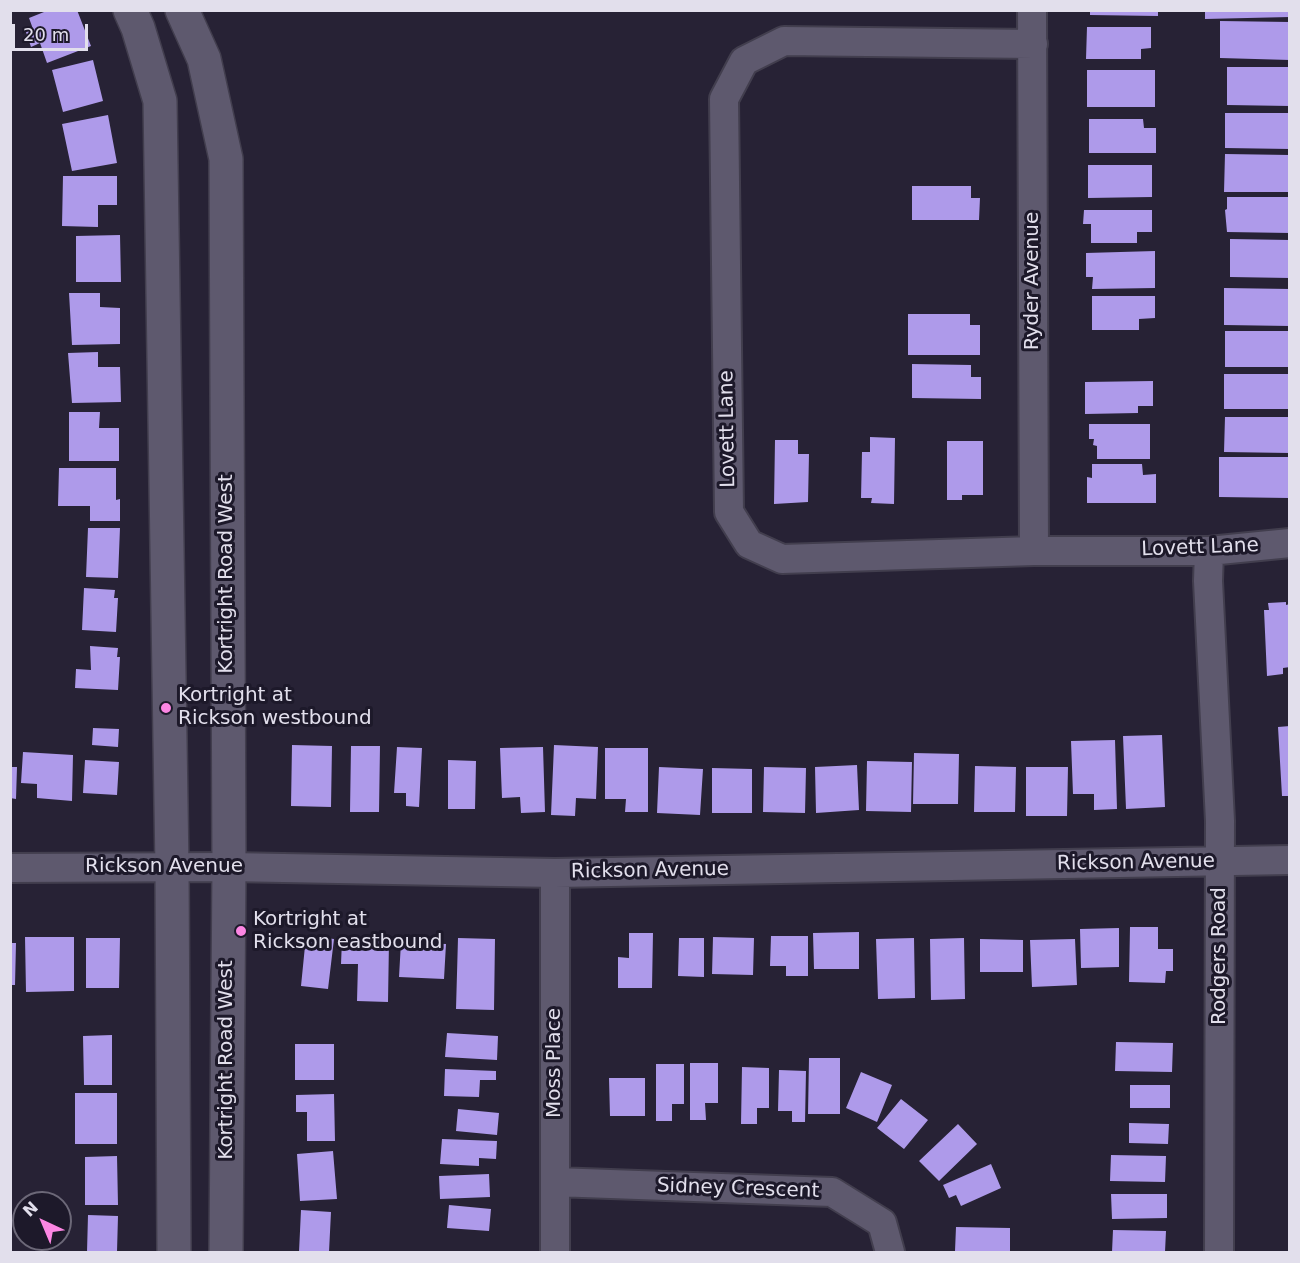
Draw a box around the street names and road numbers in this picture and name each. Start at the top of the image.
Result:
street label: Ryder Avenue [1021,212,1045,350]
street label: Lovett Lane [715,370,741,488]
street label: Kortright Road West [215,474,239,674]
street label: Lovett Lane [1141,534,1259,562]
street label: Rickson Avenue [1057,850,1215,876]
street label: Rickson Avenue [85,855,243,879]
street label: Rickson Avenue [571,858,729,884]
street label: Rodgers Road [1208,887,1232,1025]
street label: Kortright Road West [215,960,239,1160]
street label: Moss Place [543,1008,567,1118]
street label: Sidney Crescent [656,1174,820,1204]

